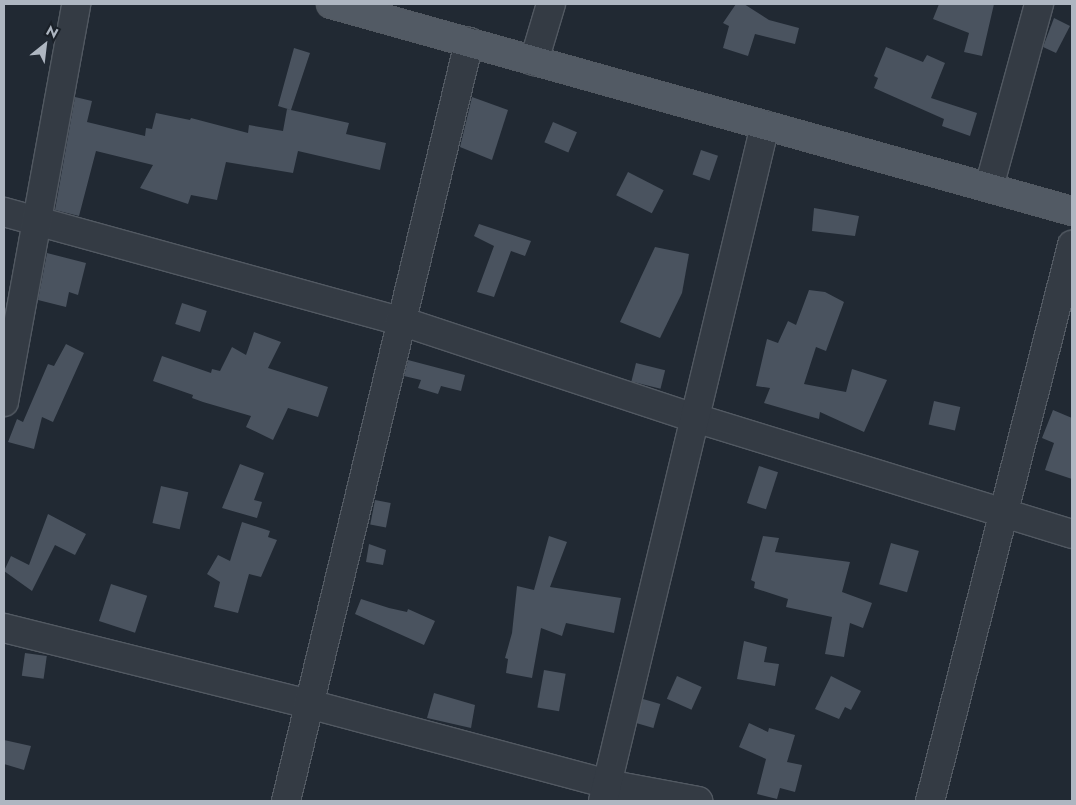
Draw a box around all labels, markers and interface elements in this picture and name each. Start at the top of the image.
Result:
north arrow [20,20,70,70]
text: N [43,20,62,43]

